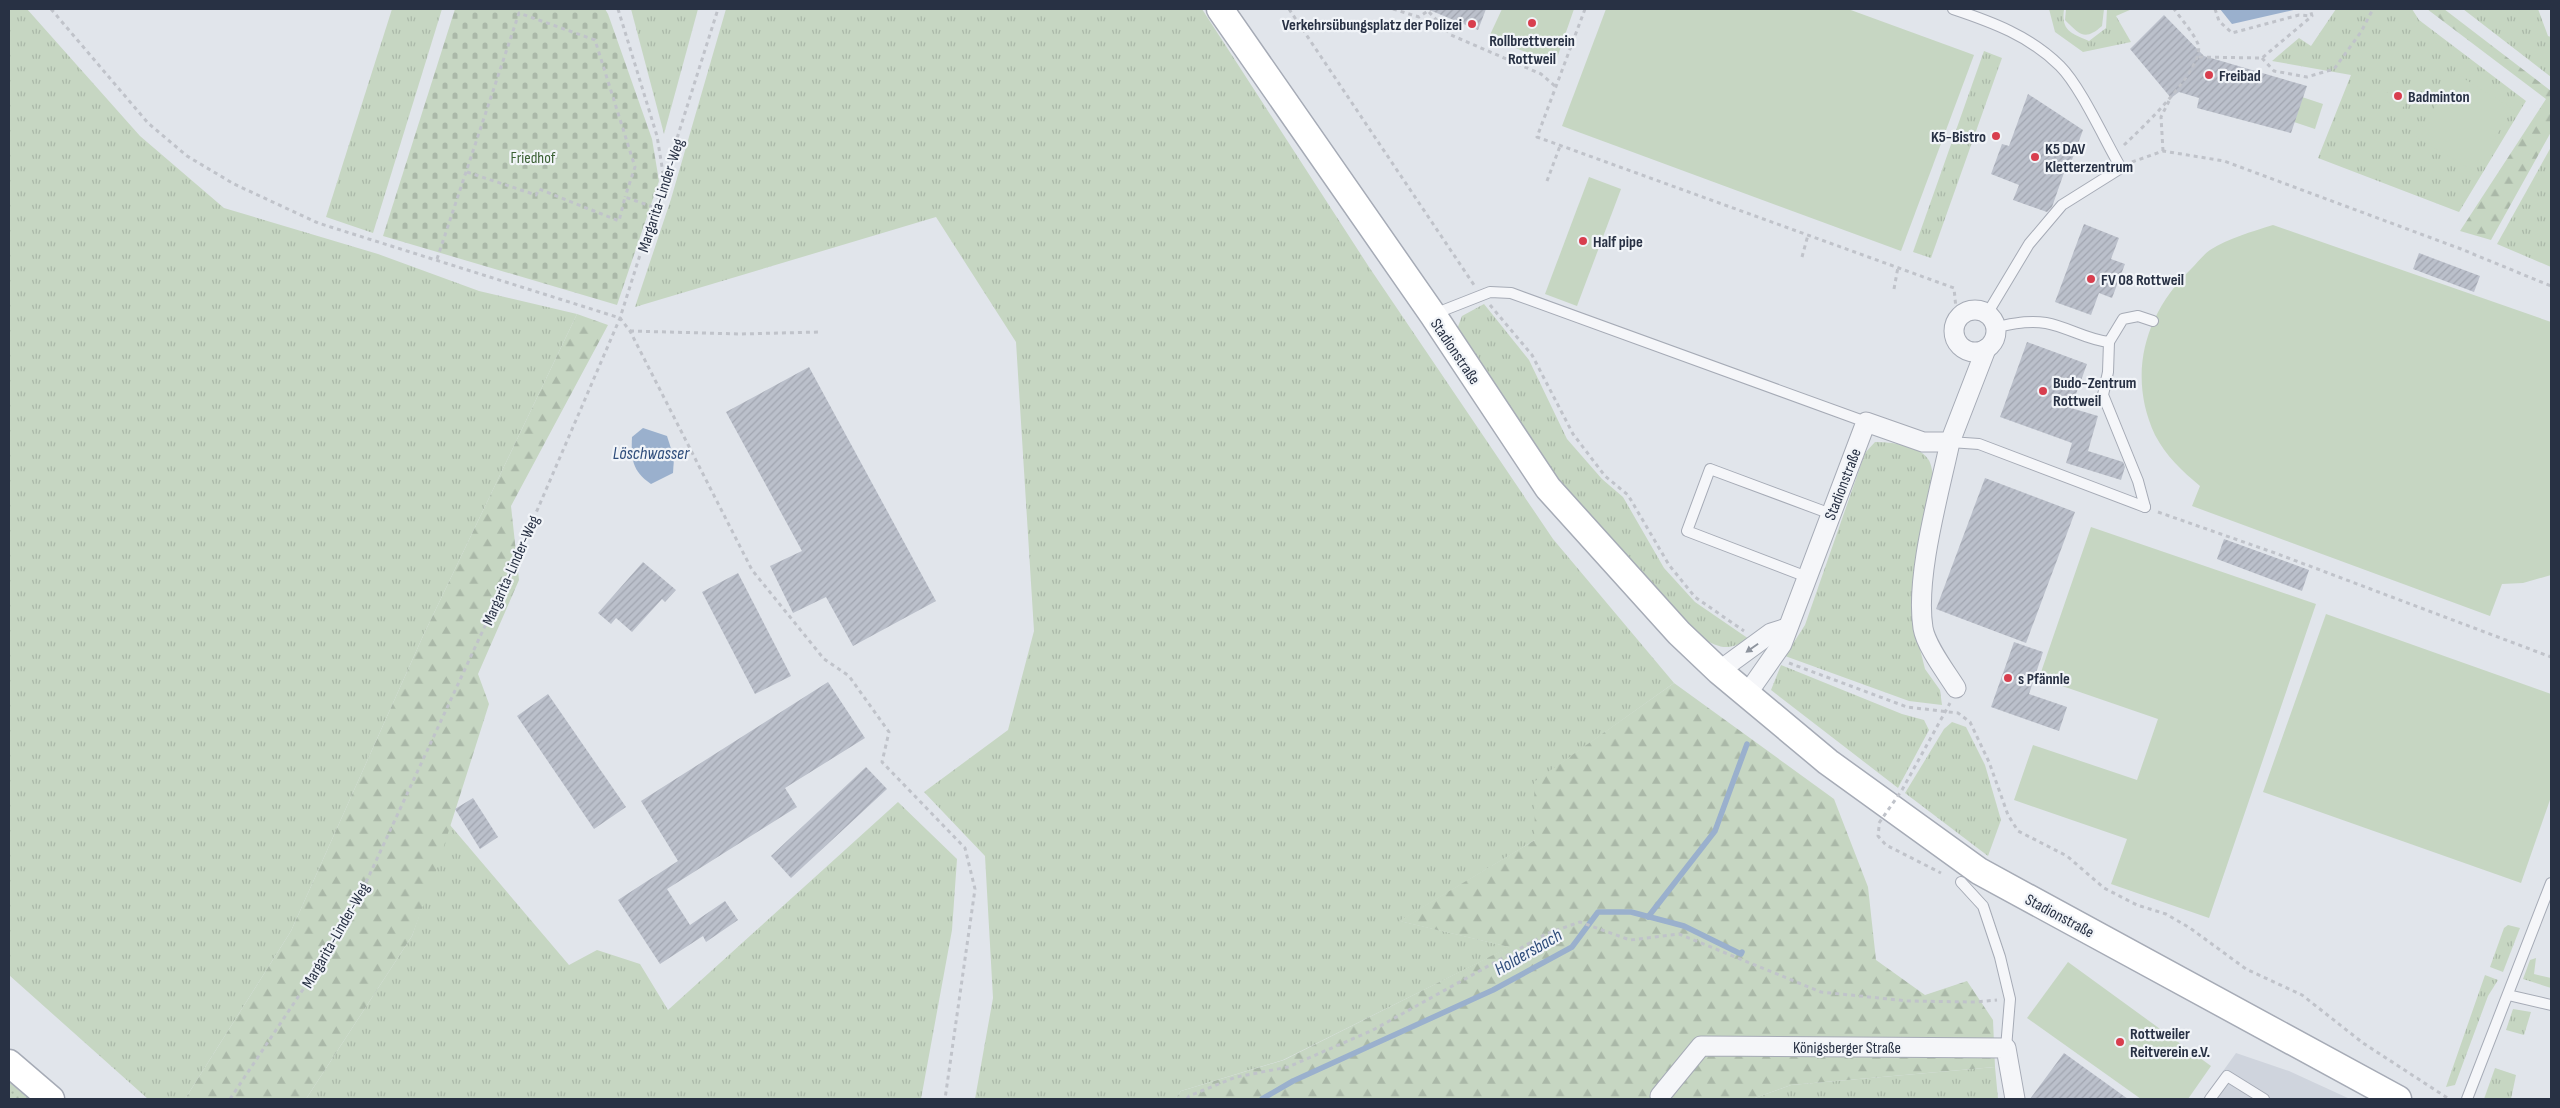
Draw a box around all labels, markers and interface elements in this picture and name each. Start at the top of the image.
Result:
place label: Verkehrsübungsplatz der Polizei [1282,16,1462,35]
marker: Rollbrettverein Rottweil [1526,17,1538,29]
marker: Verkehrsübungsplatz der Polizei [1466,18,1478,30]
place label: Rollbrettverein Rottweil [1489,32,1575,69]
place label: Freibad [2219,67,2261,86]
marker: Freibad [2203,69,2215,81]
place label: Badminton [2408,88,2470,107]
marker: Badminton [2392,90,2404,102]
place label: K5-Bistro [1931,128,1986,147]
marker: K5-Bistro [1990,130,2002,142]
street label: Margarita-Linder-Weg [634,136,689,255]
place label: K5 DAV Kletterzentrum [2045,140,2133,177]
park label: Friedhof [511,149,556,168]
marker: K5 DAV Kletterzentrum [2029,151,2041,163]
place label: Half pipe [1593,233,1643,252]
marker: Half pipe [1577,235,1589,247]
place label: FV 08 Rottweil [2101,271,2184,290]
marker: FV 08 Rottweil [2085,273,2097,285]
street label: Stadionstraße [1426,315,1484,388]
place label: Budo-Zentrum Rottweil [2053,374,2136,411]
marker: Budo-Zentrum Rottweil [2037,385,2049,397]
water label: Löschwasser [613,443,690,464]
street label: Stadionstraße [1821,446,1866,523]
street label: Margarita-Linder-Weg [479,513,544,629]
one-way arrow [1745,643,1759,653]
place label: s Pfännle [2018,670,2070,689]
marker: s Pfännle [2002,672,2014,684]
street label: Margarita-Linder-Weg [298,880,374,992]
street label: Stadionstraße [2022,890,2097,942]
water label: Holdersbach [1491,925,1566,980]
place label: Rottweiler Reitverein e.V. [2130,1025,2210,1062]
marker: Rottweiler Reitverein e.V. [2114,1036,2126,1048]
street label: Königsberger Straße [1793,1039,1901,1058]

